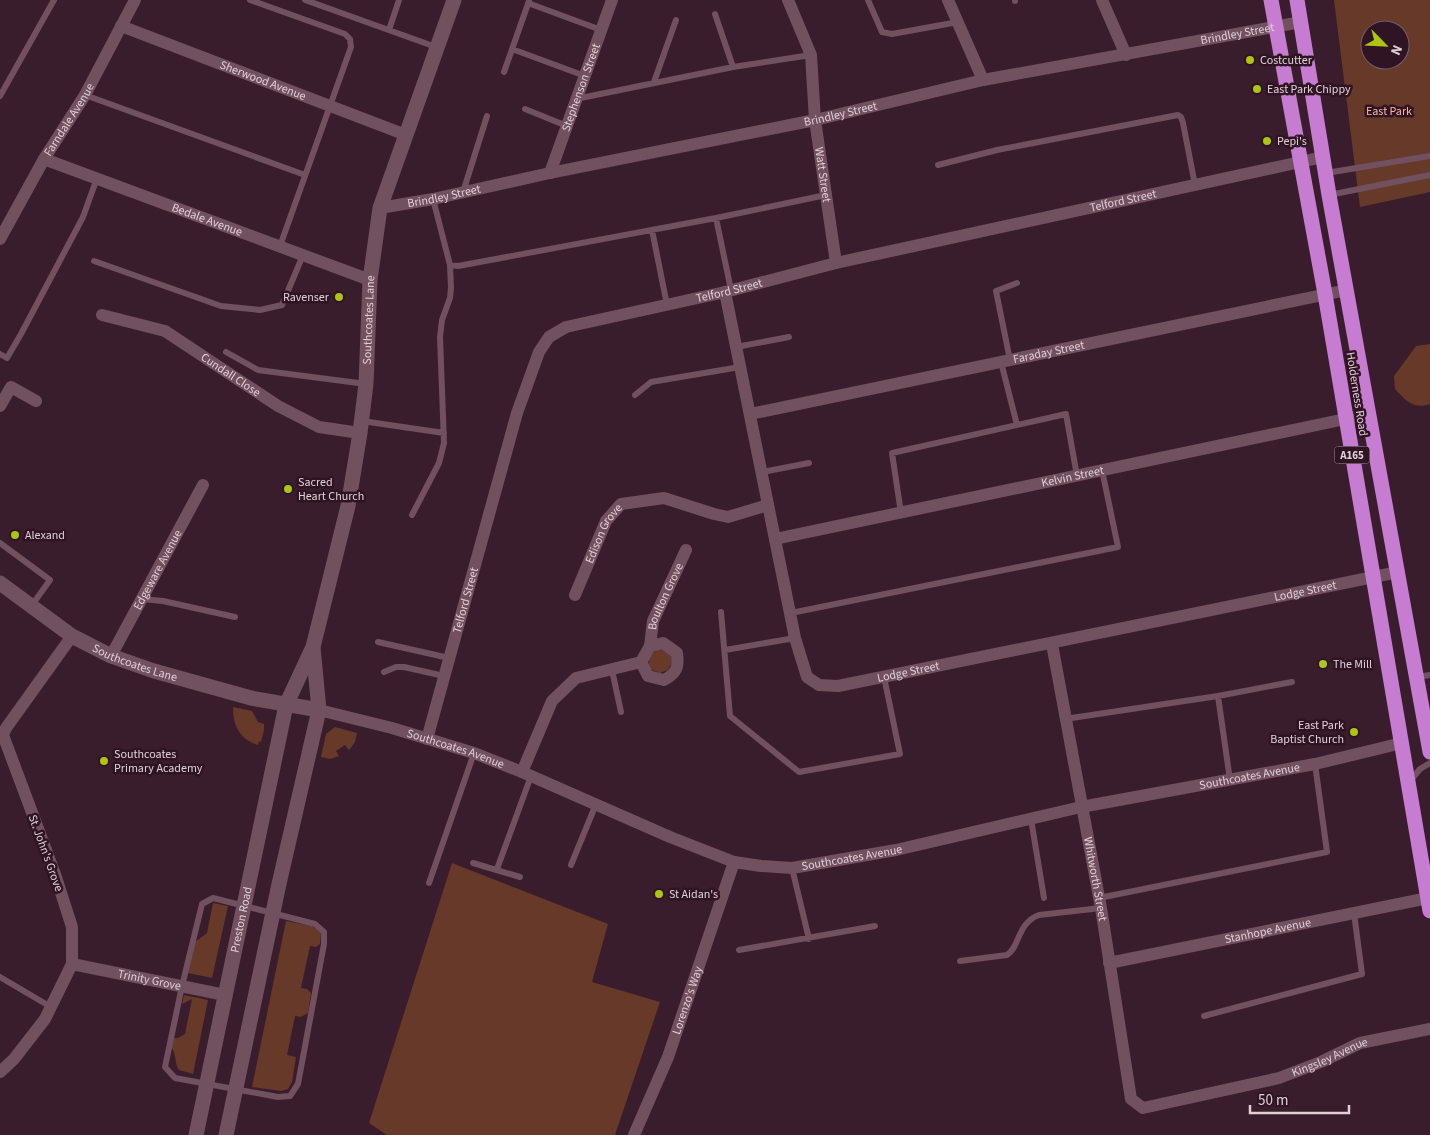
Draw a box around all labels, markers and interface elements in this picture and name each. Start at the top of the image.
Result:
street label: Brindley Street [1199,19,1276,49]
north arrow [1360,20,1410,70]
street label: Stephenson Street [558,41,605,134]
text: N [1385,42,1407,58]
place label: Costcutter [1260,52,1313,69]
marker: Costcutter [1244,54,1256,66]
street label: Sherwood Avenue [217,57,308,105]
street label: Farndale Avenue [40,80,99,160]
place label: East Park Chippy [1267,81,1351,98]
marker: East Park Chippy [1251,83,1263,95]
street label: Brindley Street [802,98,879,131]
park label: East Park [1366,103,1412,120]
place label: Pepi's [1277,133,1307,150]
marker: Pepi's [1261,135,1273,147]
street label: Watt Street [810,146,835,203]
street label: Brindley Street [406,181,482,212]
street label: Telford Street [1088,186,1158,217]
street label: Bedale Avenue [169,199,245,241]
street label: Southcoates Lane [359,274,380,365]
street label: Telford Street [694,275,764,307]
place label: Ravenser [283,289,330,306]
marker: Ravenser [333,291,345,303]
street label: Faraday Street [1012,337,1086,368]
street label: Cundall Close [197,349,264,401]
street label: Holderness Road [1341,351,1372,437]
road number: A165 [1334,446,1370,464]
street label: Kelvin Street [1040,462,1105,492]
place label: Sacred Heart Church [298,474,364,505]
marker: Sacred Heart Church [282,483,294,495]
street label: Edison Grove [581,500,626,566]
place label: Alexand [25,527,65,544]
street label: Edgeware Avenue [129,527,186,613]
marker: Alexand [9,529,21,541]
street label: Boulton Grove [644,560,688,631]
street label: Telford Street [449,565,483,635]
street label: Lodge Street [1273,577,1338,606]
street label: Southcoates Lane [89,640,179,686]
place label: The Mill [1333,656,1372,673]
street label: Lodge Street [876,658,941,687]
marker: The Mill [1317,658,1329,670]
place label: East Park Baptist Church [1270,717,1344,748]
street label: Southcoates Avenue [405,725,507,773]
marker: East Park Baptist Church [1348,726,1360,738]
place label: Southcoates Primary Academy [114,746,203,777]
marker: Southcoates Primary Academy [98,755,110,767]
street label: Southcoates Avenue [1198,759,1301,794]
street label: St. John's Grove [24,812,67,894]
street label: Whitworth Street [1079,836,1111,922]
street label: Southcoates Avenue [800,841,904,875]
street label: Preston Road [226,885,257,954]
place label: St Aidan's [669,886,718,903]
marker: St Aidan's [653,888,665,900]
street label: Stanhope Avenue [1223,914,1313,948]
street label: Lorenzo's Way [668,964,707,1037]
street label: Trinity Grove [116,965,182,995]
street label: Kingsley Avenue [1289,1034,1369,1081]
scale bar [1250,1082,1349,1114]
text: 50 m [1258,1090,1288,1111]

